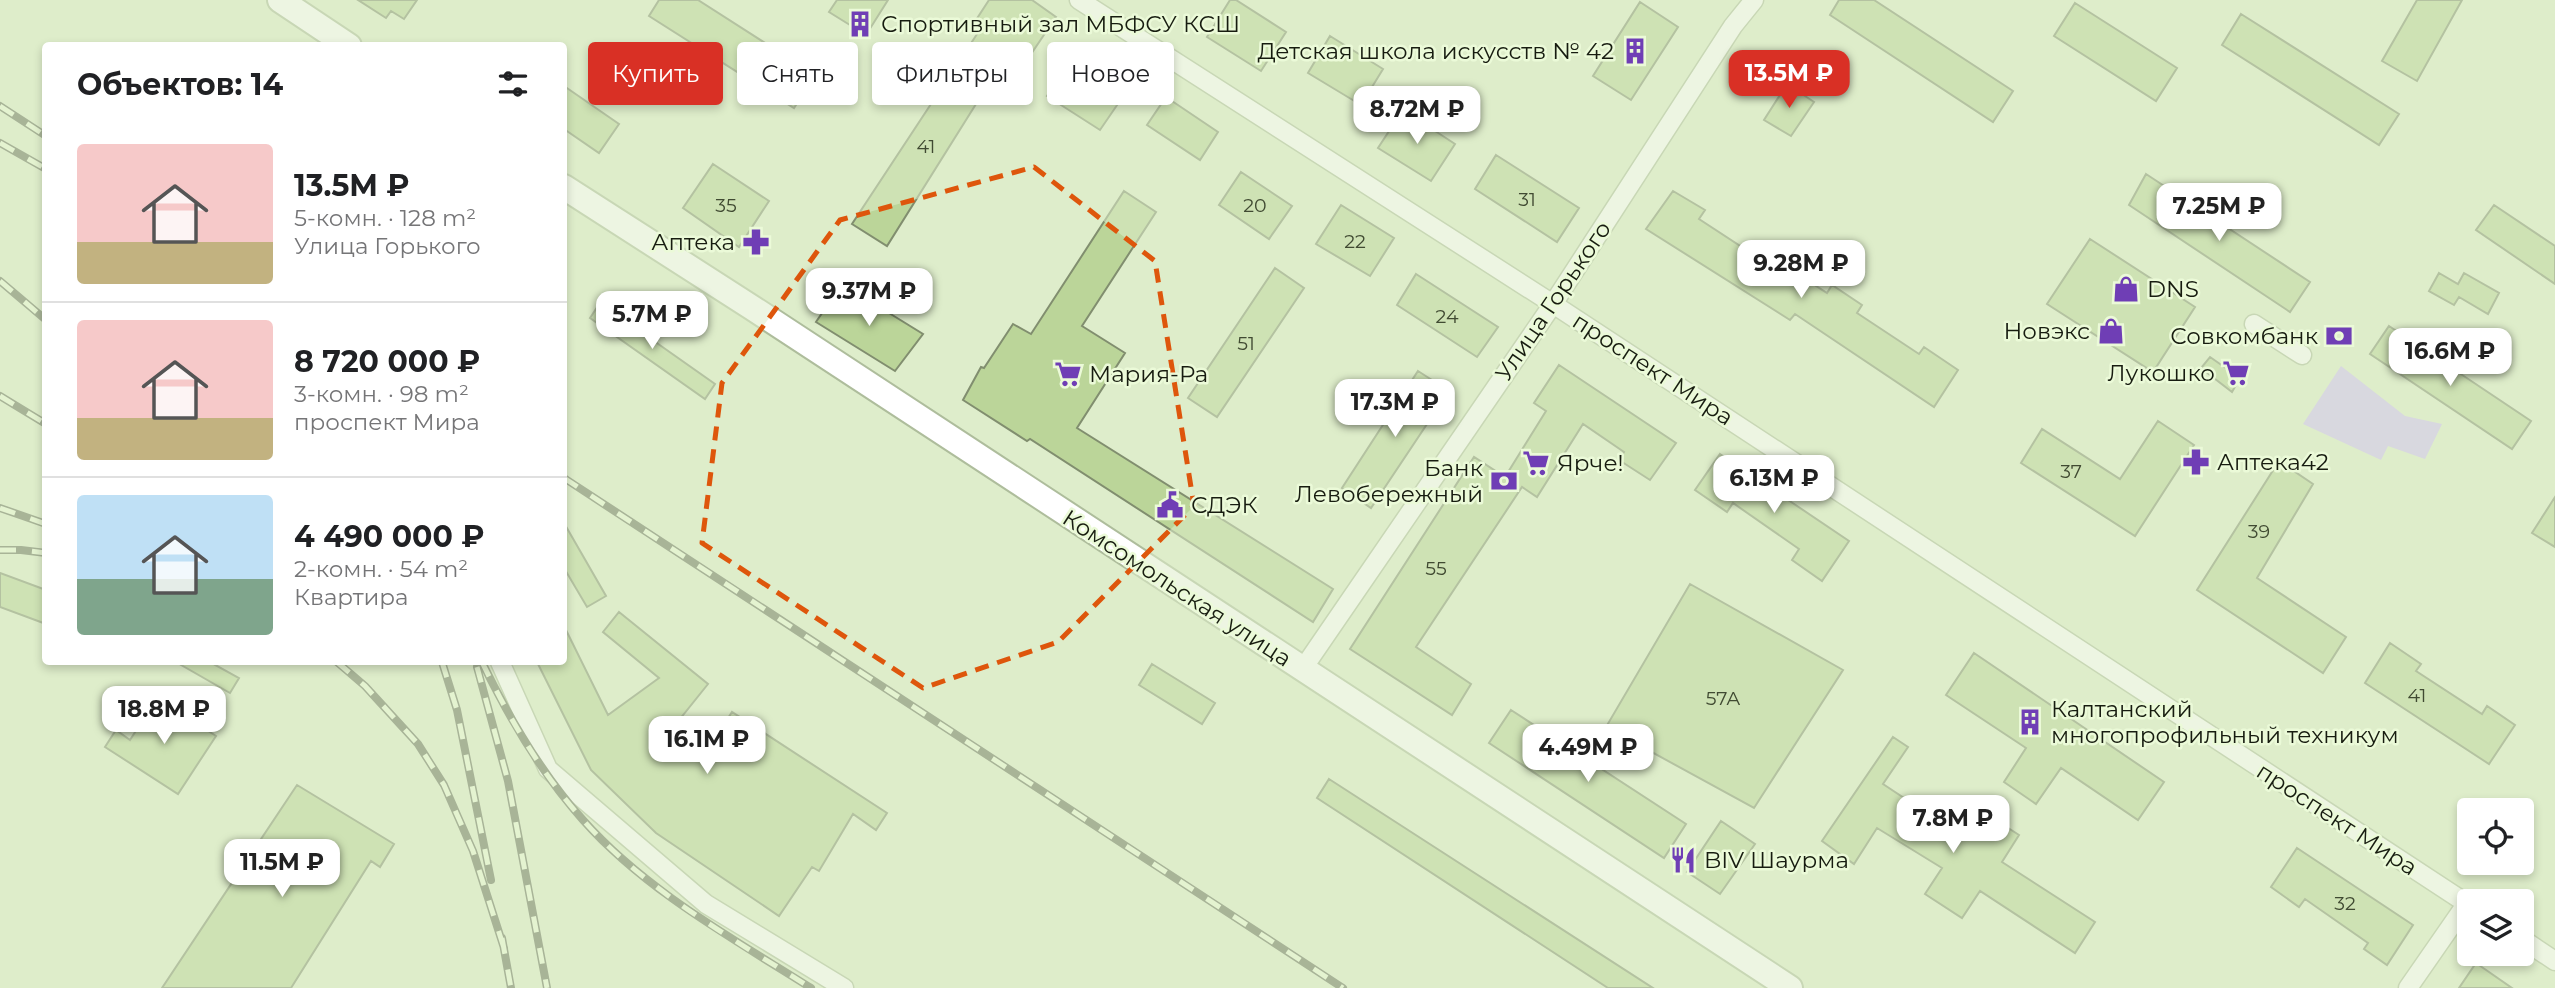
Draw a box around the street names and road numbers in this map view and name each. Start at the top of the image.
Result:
street label: Улица Горького [1489,216,1617,386]
street label: проспект Мира [1568,307,1738,431]
street label: Комсомольская улица [1057,504,1297,672]
street label: проспект Мира [2252,757,2422,881]

